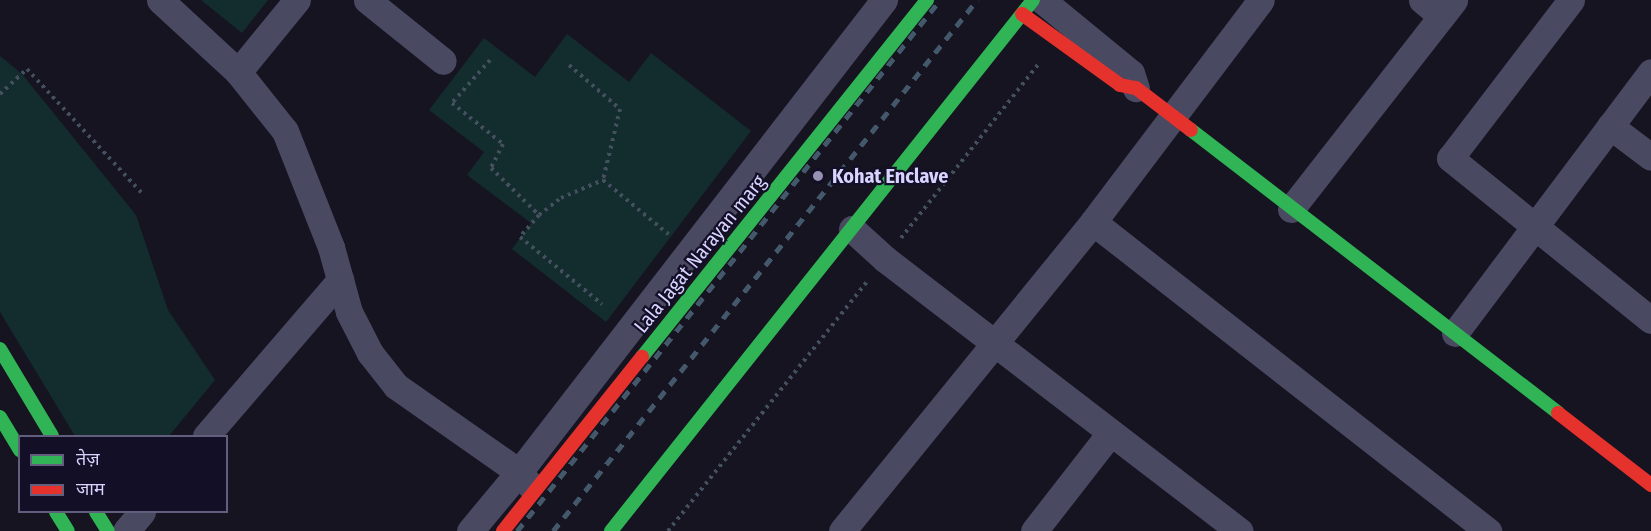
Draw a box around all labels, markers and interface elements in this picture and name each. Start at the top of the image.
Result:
place label: Kohat Enclave [832,164,948,188]
marker: Kohat Enclave [809,167,827,185]
street label: Lala Jagat Narayan marg [629,170,771,338]
legend [18,435,228,513]
text: तेज़ [76,448,100,470]
text: जाम [76,478,105,500]

